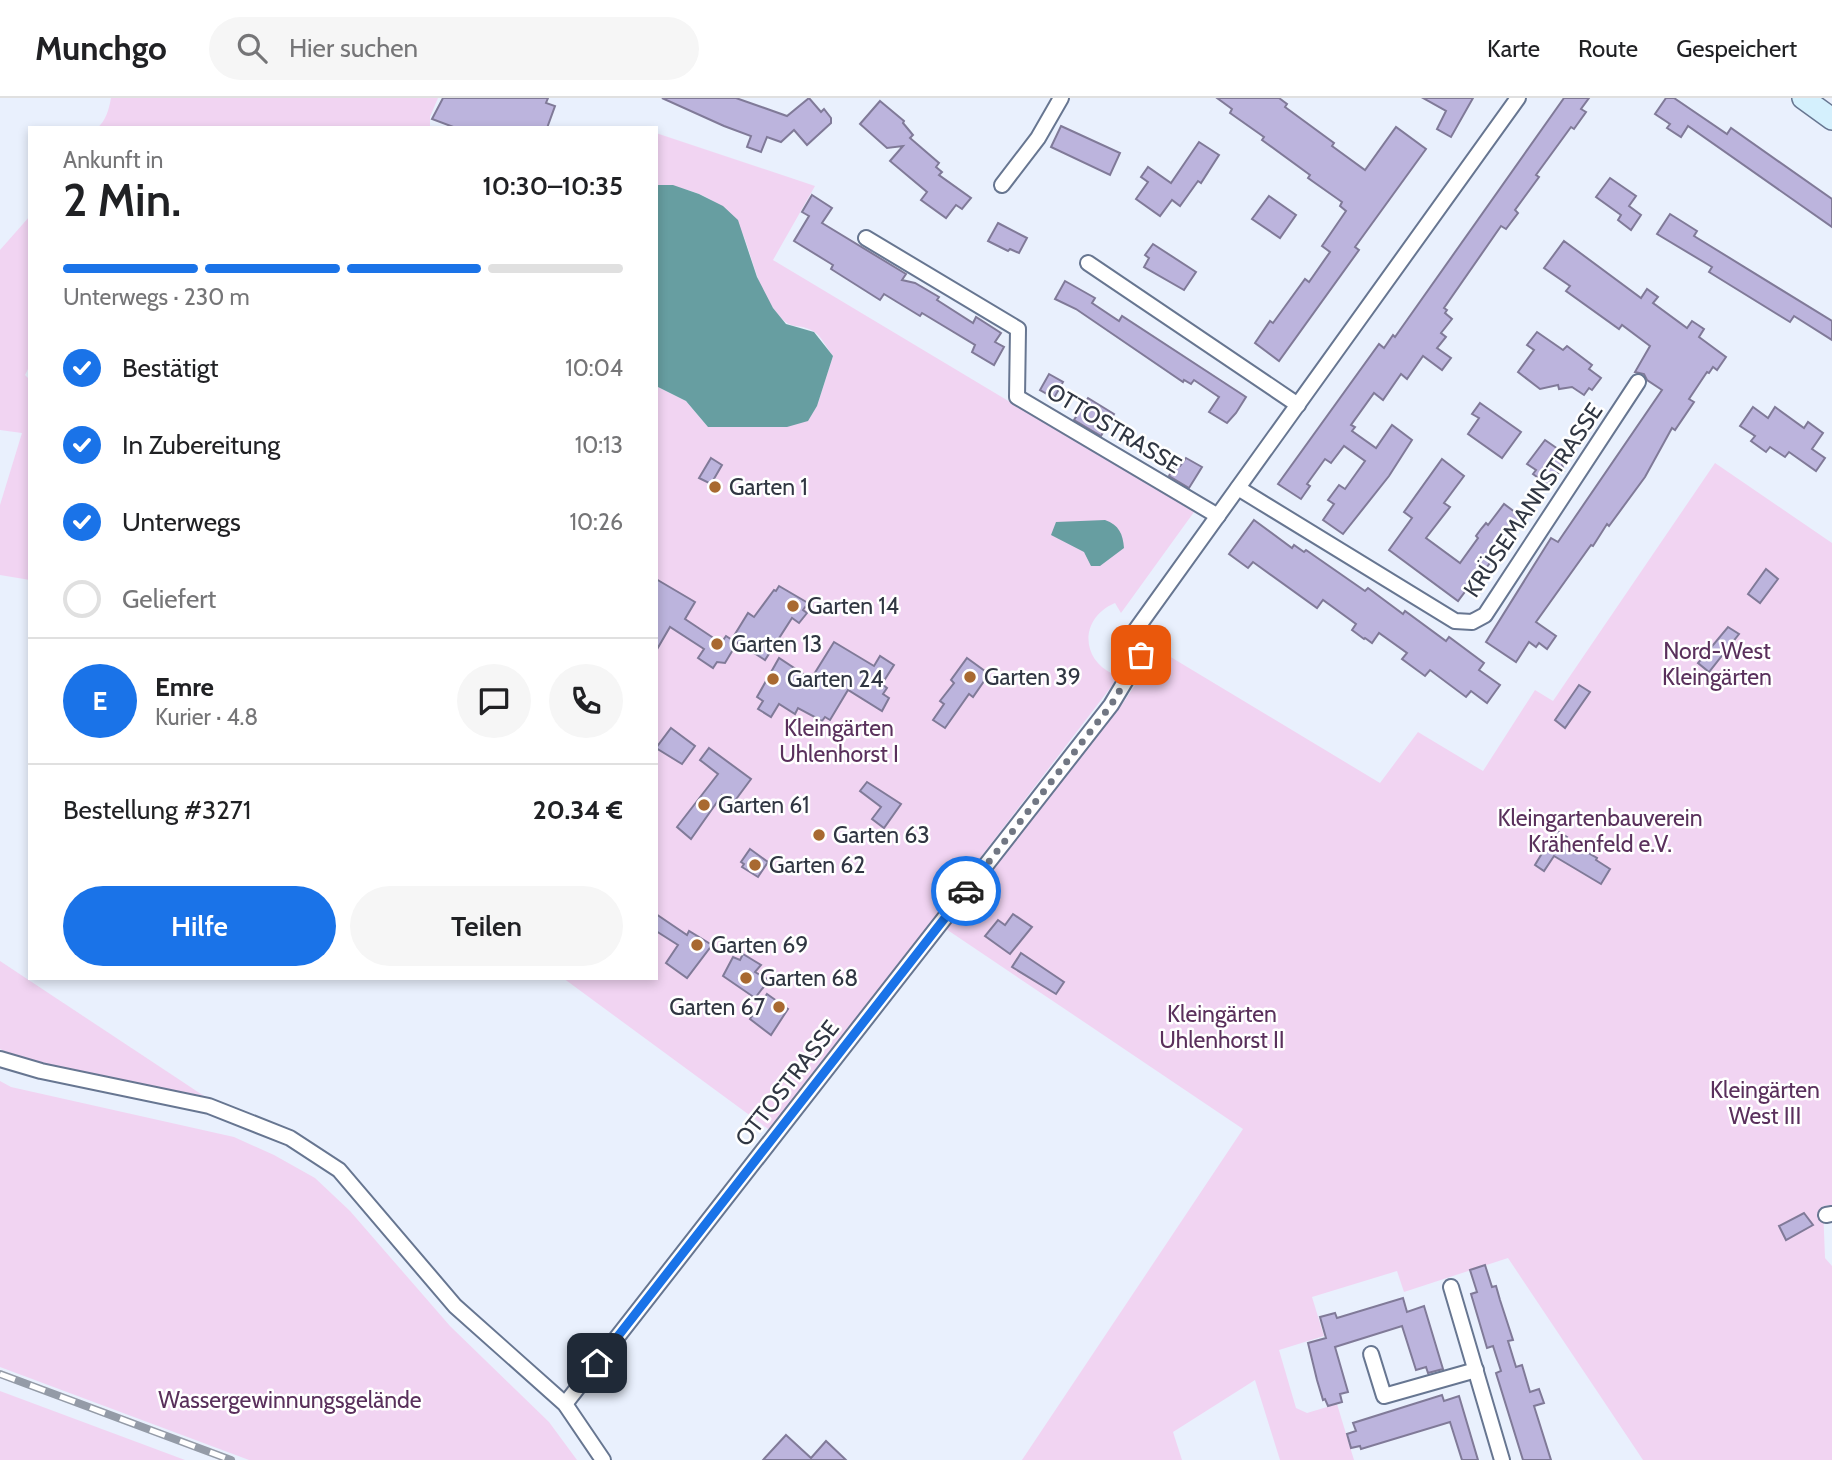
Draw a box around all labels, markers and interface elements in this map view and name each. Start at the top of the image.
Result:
search box [209,17,699,80]
text: Munchgo [35,28,167,68]
icon: search [233,29,271,67]
text: Hier suchen [289,32,418,64]
text: Karte [1487,34,1540,63]
text: Route [1578,34,1638,63]
text: Gespeichert [1676,34,1797,63]
text: Ankunft in [63,146,163,174]
text: 10:30–10:35 [483,170,623,202]
text: 2 Min. [63,172,181,228]
text: Unterwegs · 230 m [63,283,250,311]
icon: check [63,349,101,387]
text: Bestätigt [122,352,219,384]
text: 10:04 [565,354,623,382]
street label: OTTOSTRASSE [1042,377,1186,479]
street label: KRÜSEMANNSTRASSE [1458,398,1608,602]
icon: check [63,426,101,464]
text: In Zubereitung [122,429,280,461]
text: 10:13 [575,431,623,459]
place label: Garten 1 [729,473,808,501]
marker: Garten 1 [707,479,723,495]
icon: check [63,503,101,541]
text: Unterwegs [122,506,241,538]
text: 10:26 [570,508,623,536]
text: Geliefert [122,583,216,615]
place label: Garten 14 [807,592,899,620]
marker: Garten 14 [785,598,801,614]
pin [1111,625,1171,685]
place label: Garten 13 [731,630,822,658]
marker: Garten 13 [709,636,725,652]
icon: bag [1122,636,1160,674]
park label: Nord-West Kleingärten [1662,637,1772,691]
place label: Garten 39 [984,663,1081,691]
button: chat [457,664,531,738]
button: phone [549,664,623,738]
place label: Garten 24 [787,665,884,693]
marker: Garten 39 [962,669,978,685]
text: Emre [155,671,214,703]
marker: Garten 24 [765,671,781,687]
text: E [93,685,107,717]
text: Kurier · 4.8 [155,703,258,731]
park label: Kleingärten Uhlenhorst I [779,714,899,768]
place label: Garten 61 [718,791,810,819]
text: Bestellung #3271 [63,794,251,826]
text: 20.34 € [533,794,623,826]
marker: Garten 61 [696,797,712,813]
park label: Kleingartenbauverein Krähenfeld e.V. [1497,804,1703,858]
place label: Garten 63 [833,821,930,849]
marker: Garten 63 [811,827,827,843]
place label: Garten 62 [769,851,865,879]
courier [931,856,1001,926]
marker: Garten 62 [747,857,763,873]
icon: car [947,872,985,910]
button: Hilfe [63,886,336,966]
button: Teilen [350,886,623,966]
place label: Garten 69 [711,931,808,959]
marker: Garten 69 [689,937,705,953]
place label: Garten 68 [760,964,858,992]
marker: Garten 68 [738,970,754,986]
place label: Garten 67 [669,993,765,1021]
marker: Garten 67 [771,999,787,1015]
park label: Kleingärten Uhlenhorst II [1159,1000,1285,1054]
street label: OTTOSTRASSE [729,1014,845,1152]
park label: Kleingärten West III [1710,1076,1820,1130]
pin [567,1333,627,1393]
icon: home [578,1344,616,1382]
park label: Wassergewinnungsgelände [158,1386,422,1414]

